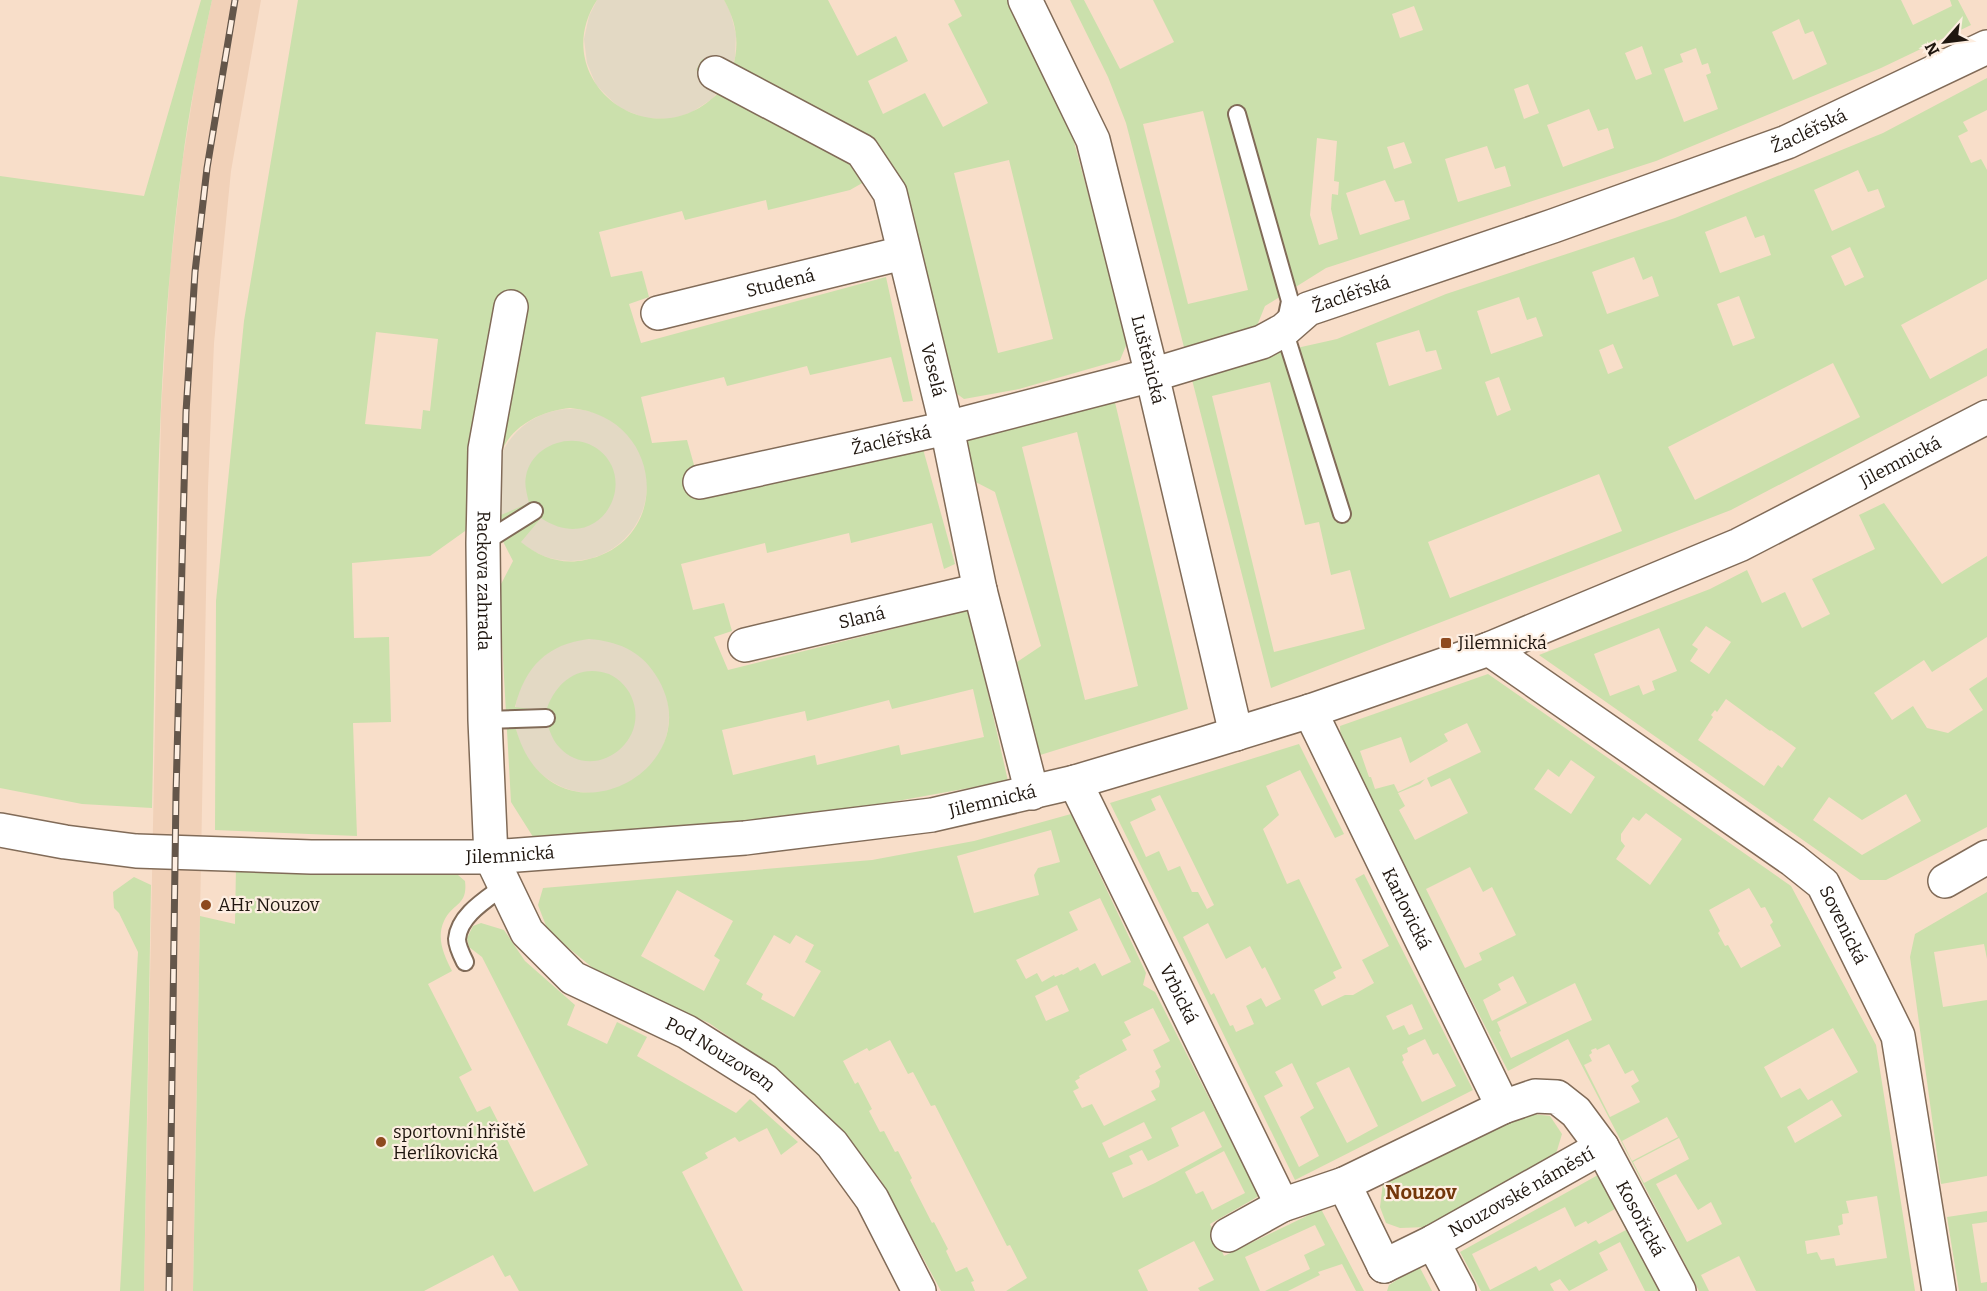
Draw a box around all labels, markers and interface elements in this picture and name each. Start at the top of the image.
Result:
north arrow [1915,12,1975,72]
text: N [1921,39,1943,59]
street label: Žacléřská [1768,104,1850,158]
street label: Studená [744,264,817,302]
street label: Žacléřská [1309,271,1393,318]
street label: Luštěnická [1126,313,1169,406]
street label: Veselá [916,341,950,399]
street label: Žacléřská [850,421,933,460]
street label: Jilemnická [1855,431,1945,492]
street label: Rackova zahrada [472,510,495,651]
street label: Slaná [836,602,887,634]
place label: Jilemnická [1457,632,1547,654]
marker: Jilemnická [1439,636,1453,650]
street label: Jilemnická [946,780,1038,822]
street label: Jilemnická [465,841,555,868]
street label: Karlovická [1377,864,1436,953]
street label: Sovenická [1815,882,1872,968]
place label: AHr Nouzov [218,894,320,916]
marker: AHr Nouzov [199,898,213,912]
street label: Vrbická [1155,961,1203,1027]
street label: Pod Nouzovem [662,1012,780,1096]
place label: sportovní hřiště Herlíkovická [393,1121,526,1164]
marker: sportovní hřiště Herlíkovická [374,1135,388,1149]
street label: Nouzovské náměstí [1445,1142,1599,1242]
street label: Kosořická [1611,1177,1670,1261]
district label: Nouzov [1385,1180,1457,1204]

